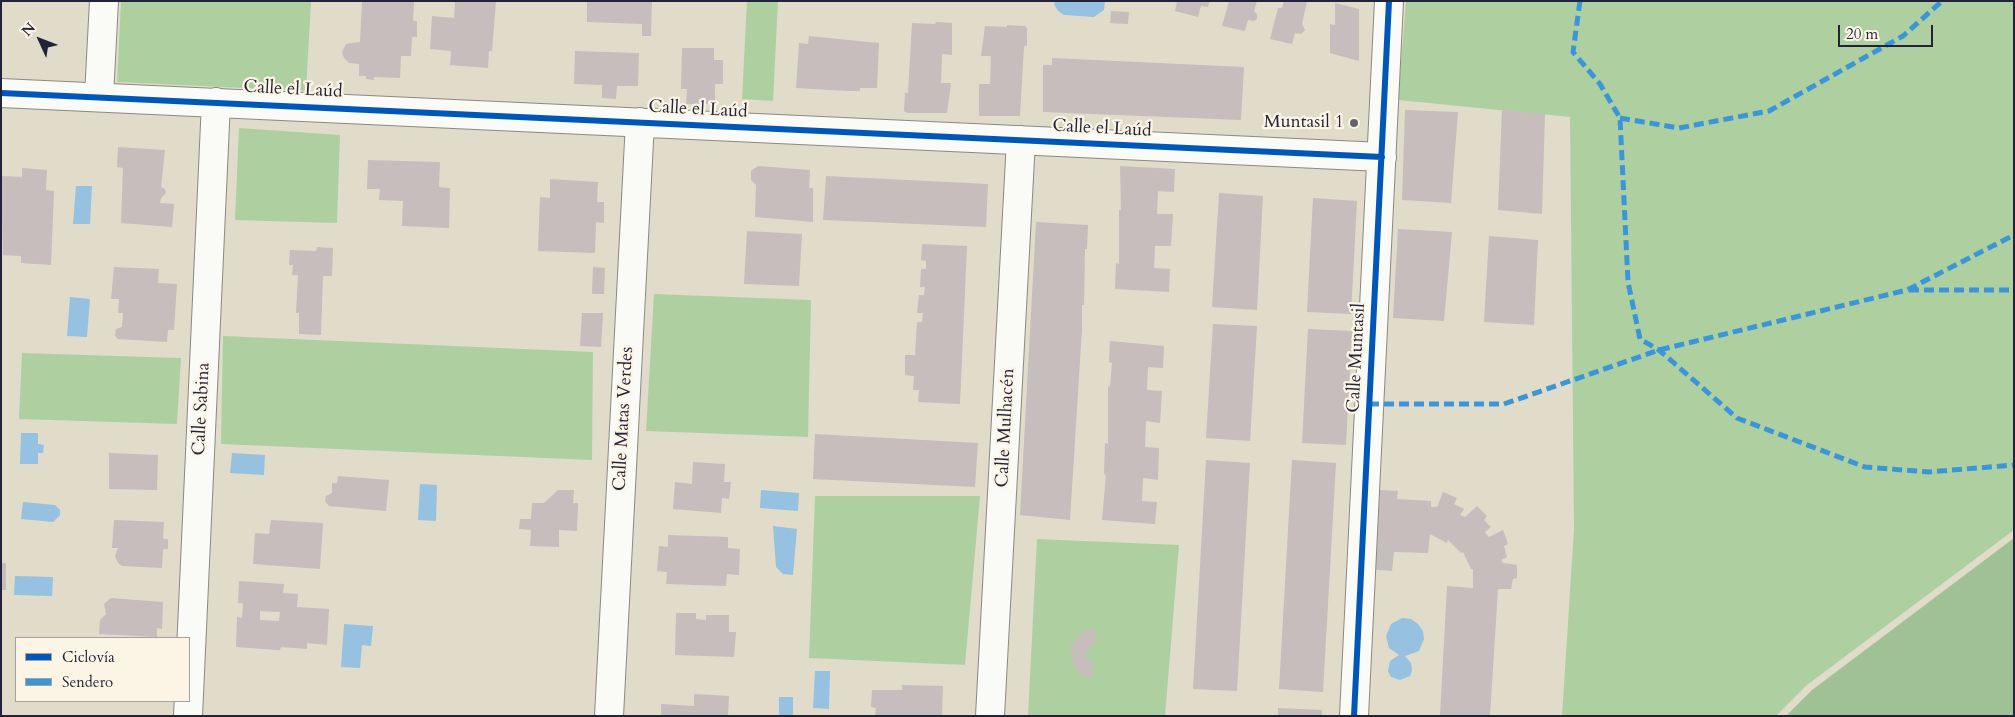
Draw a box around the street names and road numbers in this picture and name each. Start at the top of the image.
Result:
street label: Calle el Laúd [243,77,343,103]
street label: Calle el Laúd [648,97,748,123]
street label: Calle el Laúd [1052,116,1152,142]
street label: Calle Muntasil [1343,303,1371,413]
street label: Calle Matas Verdes [609,346,639,492]
street label: Calle Sabina [189,362,215,456]
street label: Calle Mulhacén [992,368,1020,488]

